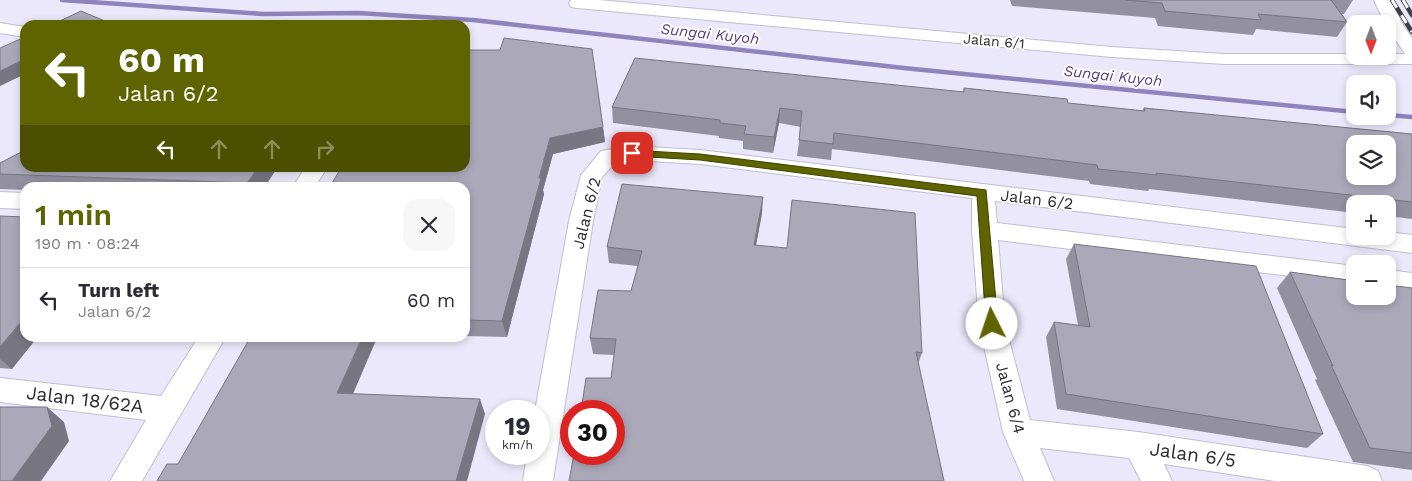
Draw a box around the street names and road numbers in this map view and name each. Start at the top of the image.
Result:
street label: Jalan 6/1 [963,30,1025,52]
street label: Jalan 6/2 [568,175,605,251]
street label: Jalan 6/2 [999,186,1074,213]
street label: Jalan 6/4 [992,360,1029,436]
street label: Jalan 18/62A [25,381,145,418]
street label: Jalan 6/5 [1148,437,1238,472]

